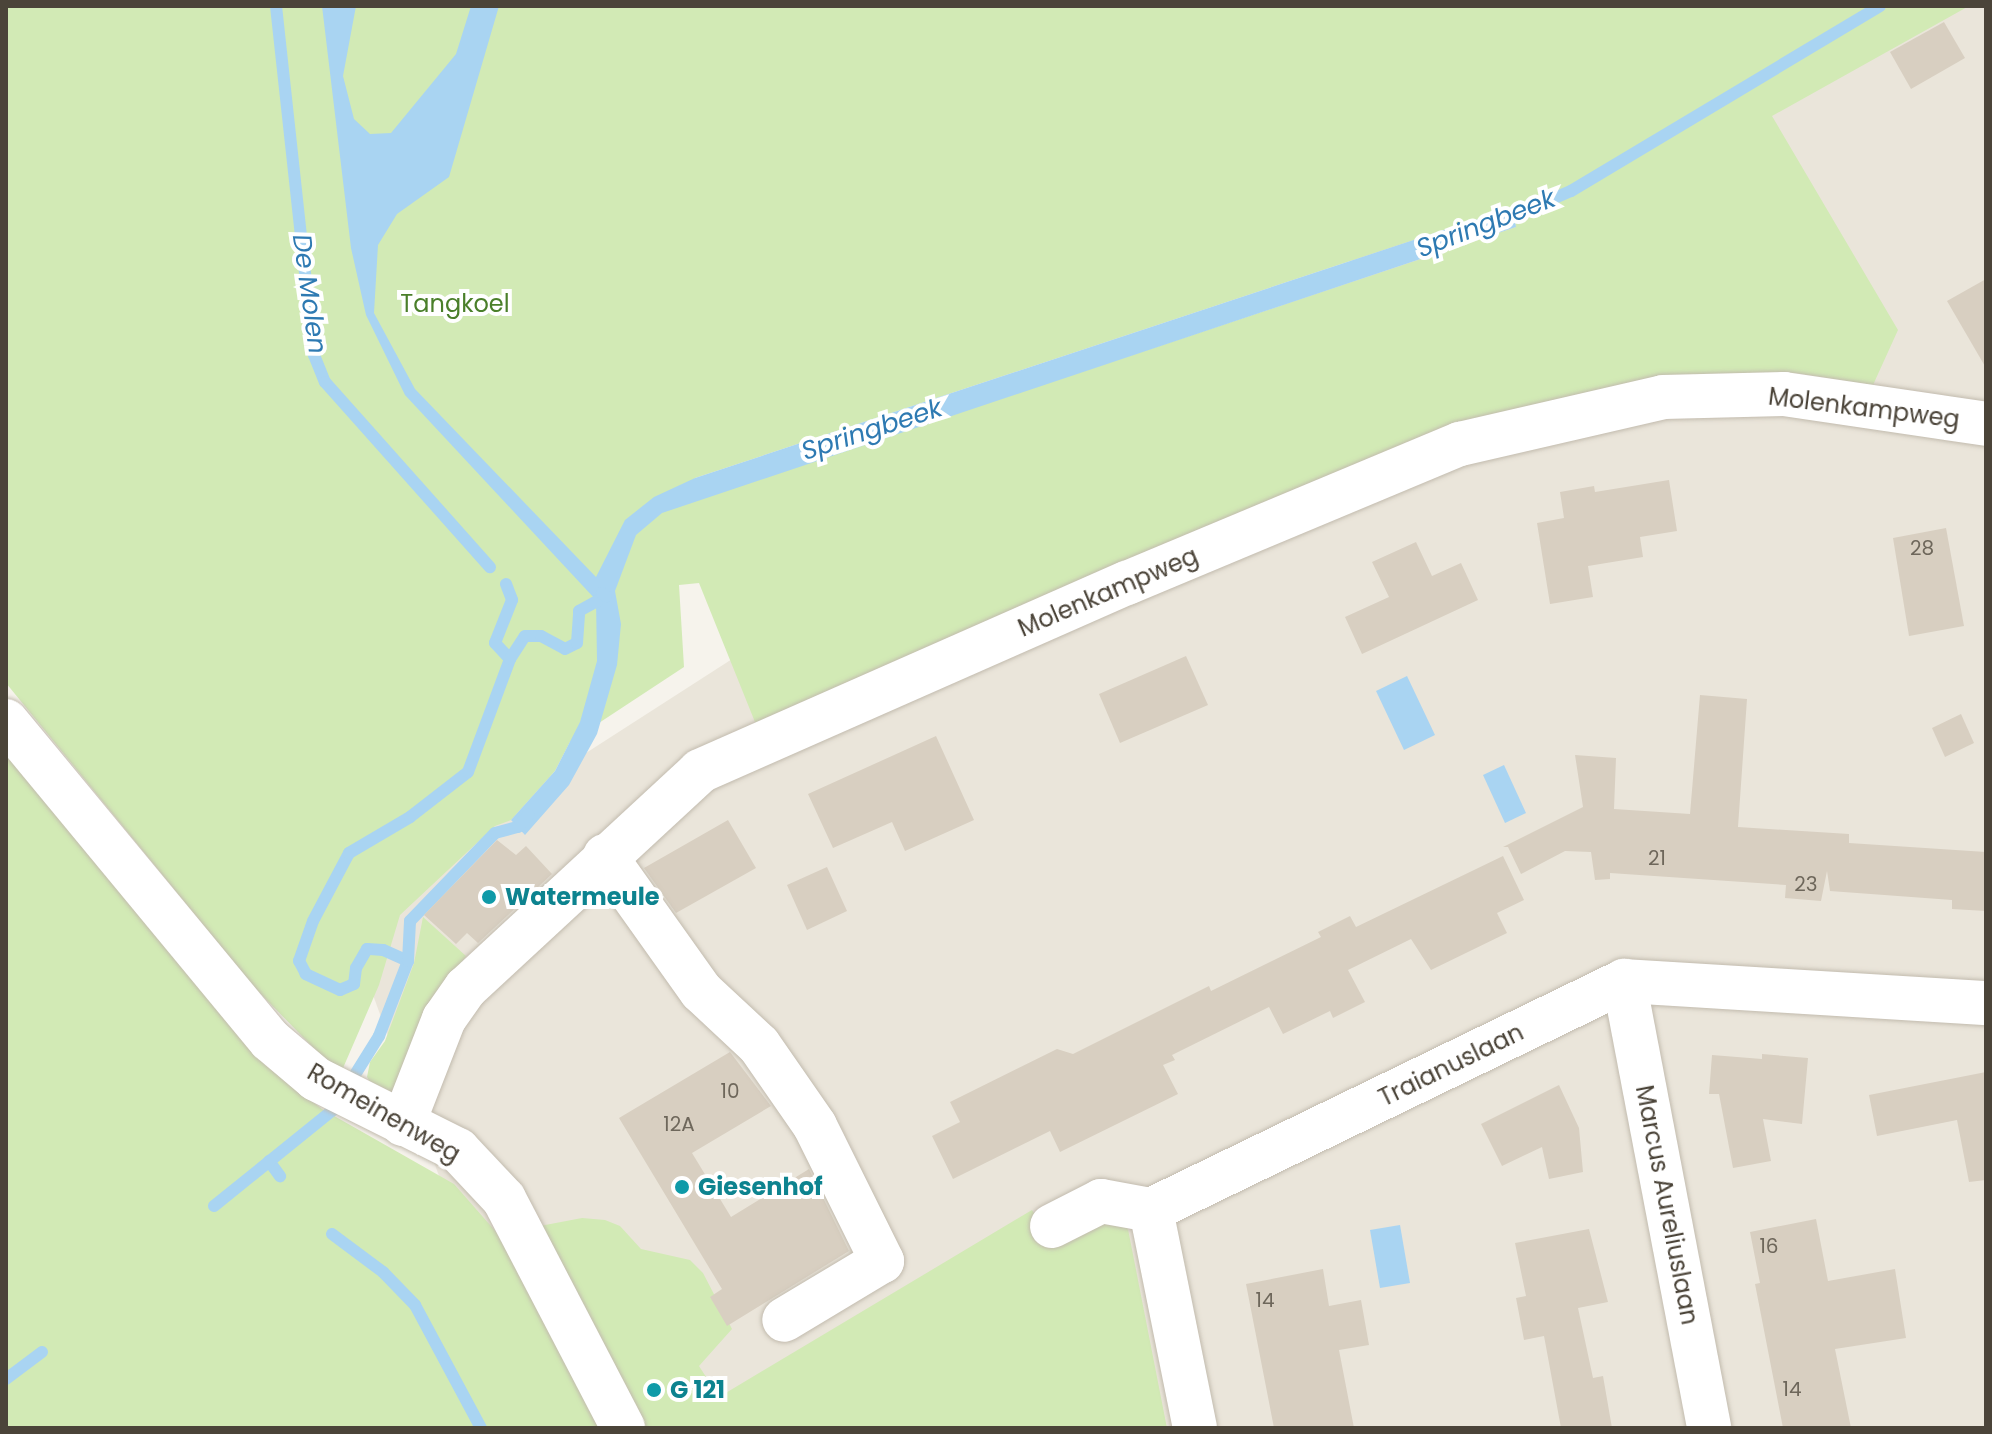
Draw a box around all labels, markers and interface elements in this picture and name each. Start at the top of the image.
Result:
water label: Springbeek [1412,183,1560,265]
water label: De Molen [285,232,333,356]
park label: Tangkoel [400,290,510,318]
street label: Molenkampweg [1767,382,1961,434]
water label: Springbeek [798,393,946,467]
house number: 28 [1910,536,1934,560]
street label: Molenkampweg [1014,541,1202,643]
house number: 21 [1648,846,1666,870]
house number: 23 [1794,872,1818,896]
place label: Watermeule [505,883,660,911]
marker: Watermeule [480,888,498,906]
street label: Traianuslaan [1374,1018,1528,1112]
street label: Romeinenweg [302,1058,466,1168]
house number: 10 [721,1079,739,1103]
street label: Marcus Aureliuslaan [1630,1083,1704,1327]
house number: 12A [663,1112,695,1136]
place label: Giesenhof [698,1173,823,1201]
marker: Giesenhof [673,1178,691,1196]
house number: 16 [1759,1234,1779,1258]
house number: 14 [1256,1288,1274,1312]
place label: G 121 [670,1376,725,1404]
house number: 14 [1783,1377,1801,1401]
marker: G 121 [645,1381,663,1399]

